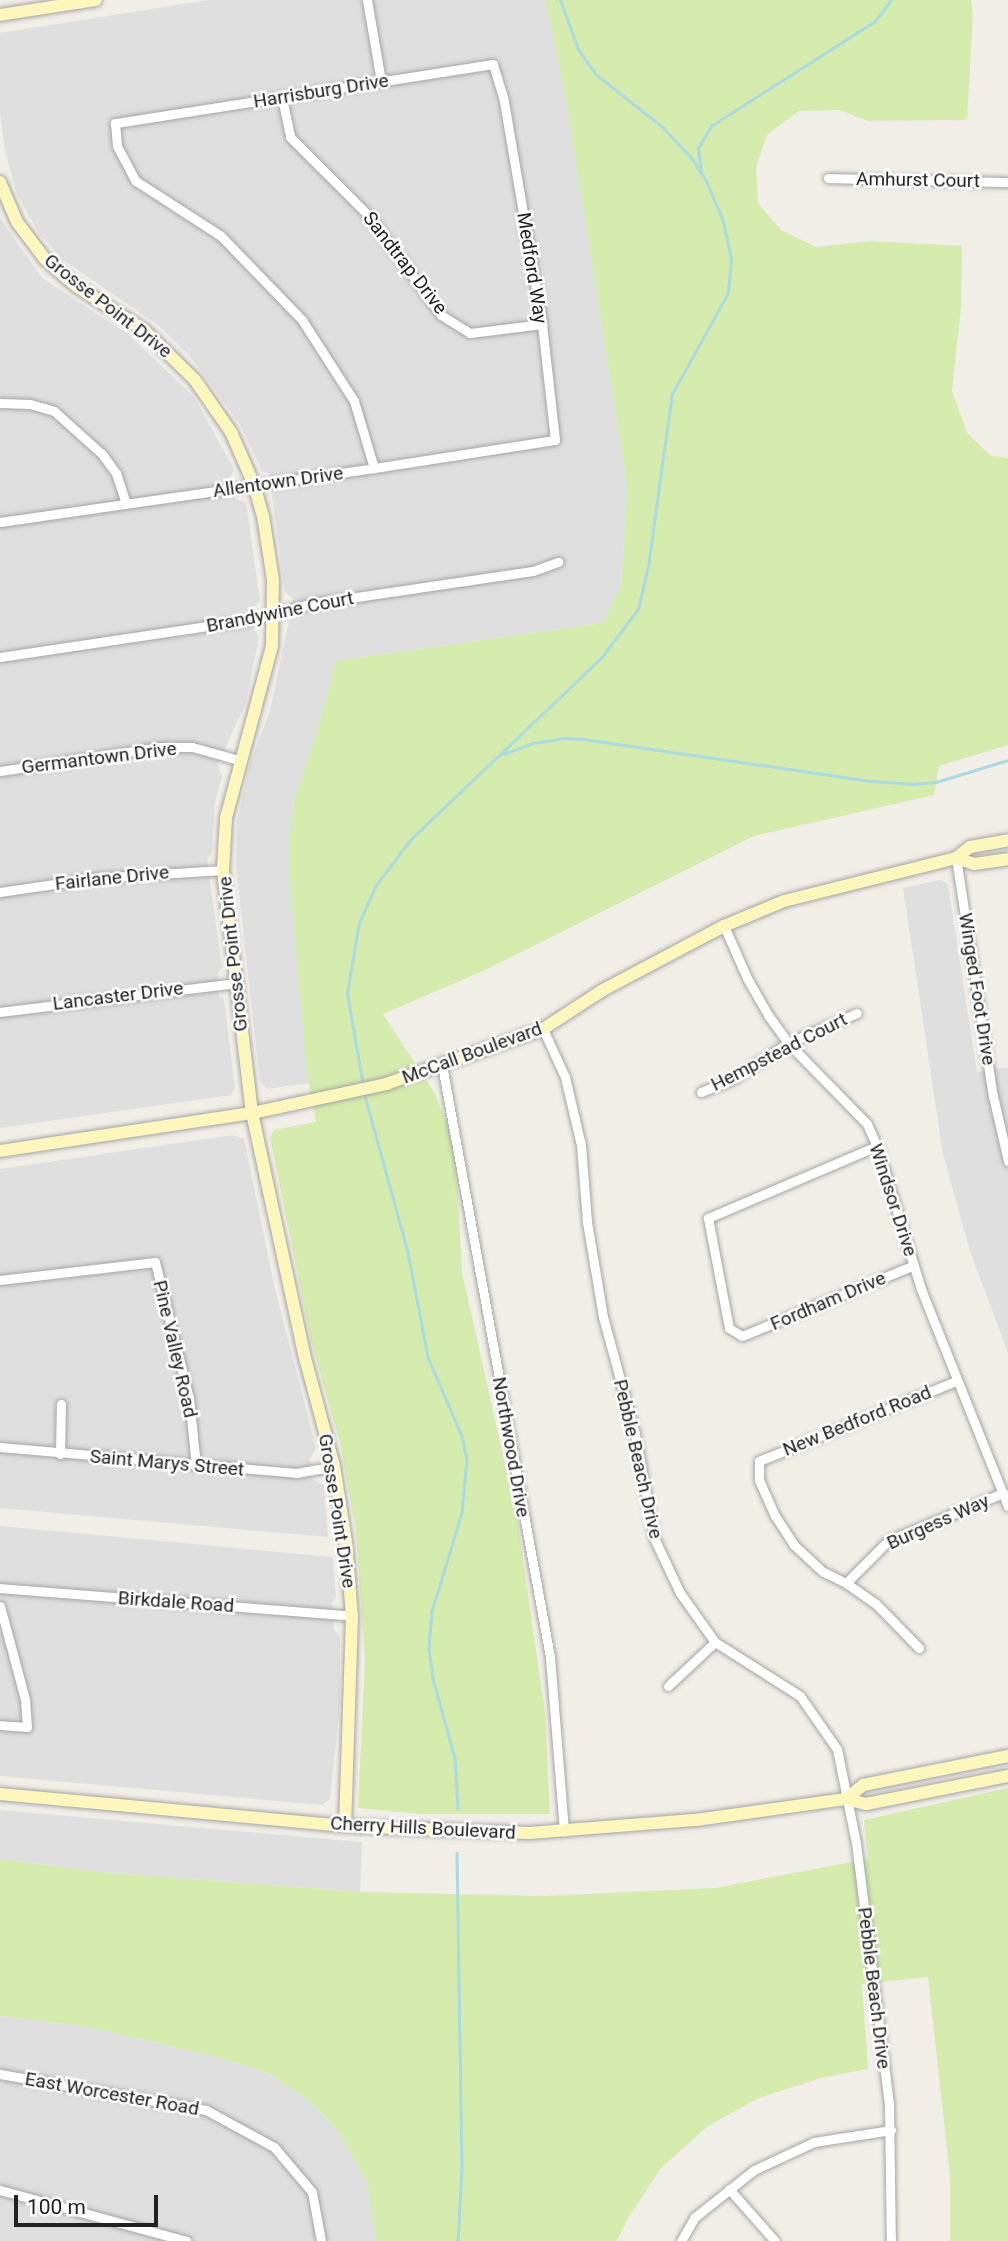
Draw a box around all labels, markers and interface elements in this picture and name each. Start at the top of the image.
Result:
street label: Harrisburg Drive [252,69,390,113]
street label: Amhurst Court [856,168,980,192]
street label: Sandtrap Drive [358,207,452,319]
street label: Medford Way [512,211,552,325]
street label: Grosse Point Drive [40,249,176,363]
street label: Allentown Drive [211,462,345,502]
street label: Brandywine Court [204,587,356,637]
street label: Germantown Drive [20,737,178,779]
street label: Fairlane Drive [54,861,170,895]
street label: Grosse Point Drive [214,875,252,1033]
street label: Winged Foot Drive [954,911,1000,1067]
street label: Lancaster Drive [51,977,185,1015]
street label: Hempstead Court [707,1008,851,1096]
street label: McCall Boulevard [399,1017,545,1089]
street label: Windsor Drive [864,1141,922,1259]
street label: Fordham Drive [767,1266,889,1336]
street label: Pine Valley Road [148,1278,202,1420]
street label: Northwood Drive [487,1375,535,1519]
street label: Pebble Beach Drive [609,1377,667,1541]
street label: New Bedford Road [779,1381,935,1461]
street label: Grosse Point Drive [314,1432,360,1590]
street label: Saint Marys Street [89,1445,245,1481]
street label: Burgess Way [883,1489,993,1555]
street label: Birkdale Road [117,1587,235,1617]
street label: Cherry Hills Boulevard [330,1812,516,1844]
street label: Pebble Beach Drive [853,1906,895,2070]
street label: East Worcester Road [23,2067,201,2121]
scale bar [18,2182,161,2226]
text: 100 m [27,2195,86,2219]

